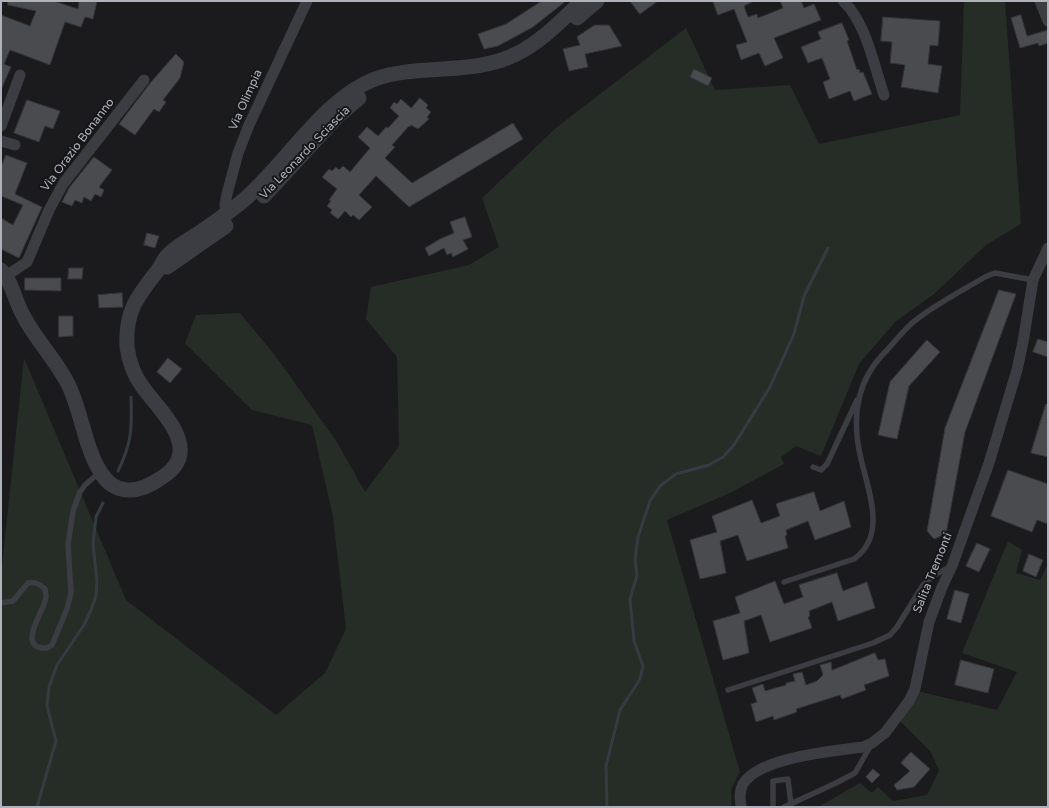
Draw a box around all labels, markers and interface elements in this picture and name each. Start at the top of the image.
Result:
street label: Via Olimpia [226,67,266,133]
street label: Via Orazio Bonanno [38,96,118,194]
street label: Via Leonardo Sciascia [257,103,353,203]
street label: Salita Tremonti [910,531,956,615]

